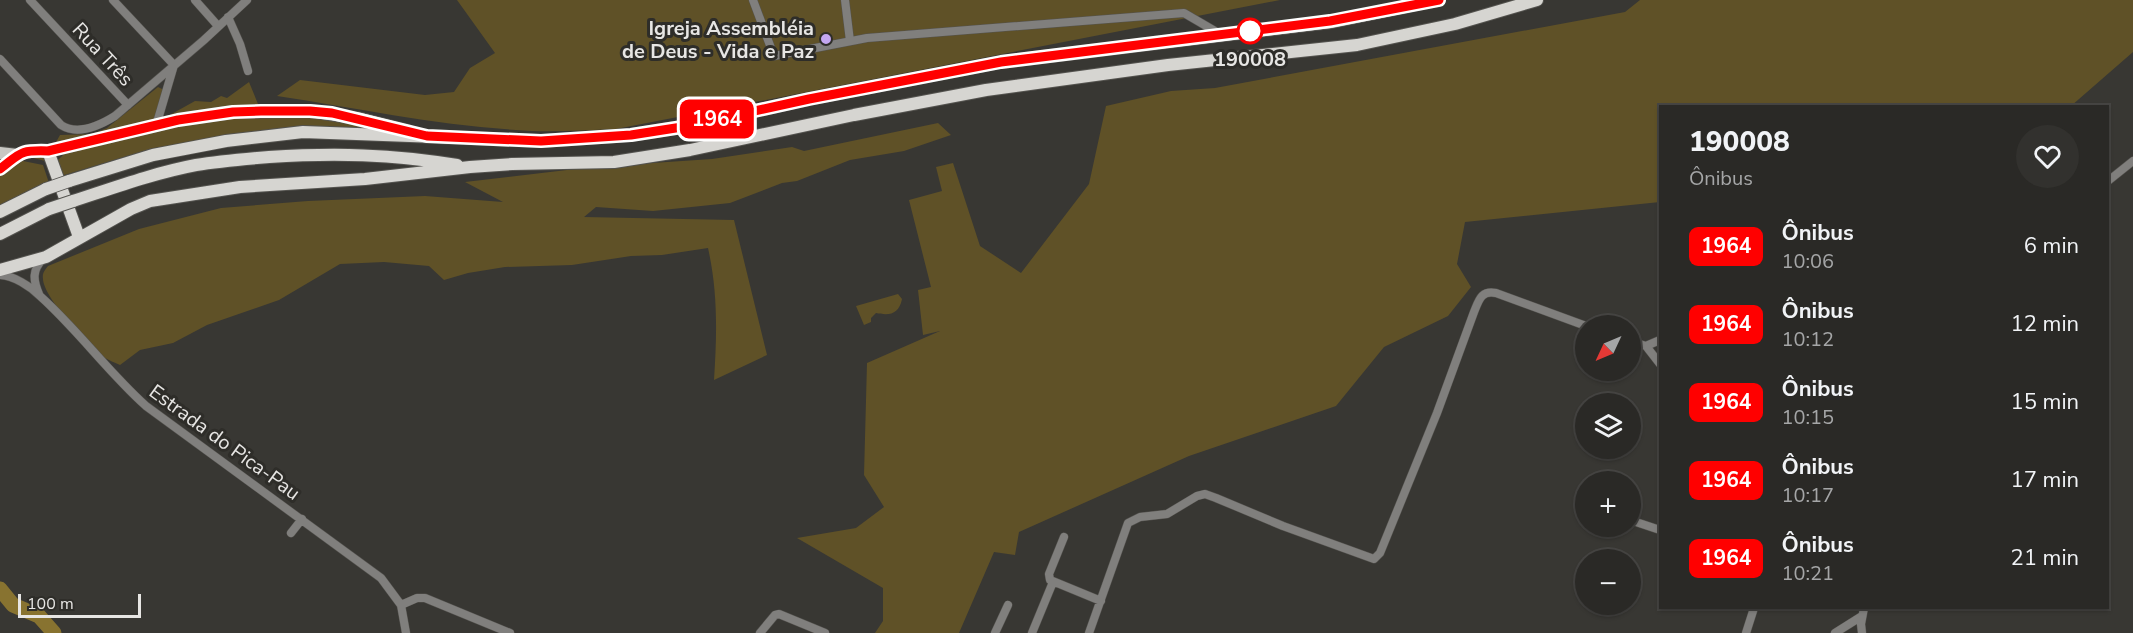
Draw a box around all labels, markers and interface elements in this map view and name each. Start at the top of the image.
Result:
place label: Igreja Assembléia de Deus - Vida e Paz [622,15,814,65]
street label: Rua Três [66,17,139,92]
marker: 190008 [1237,18,1263,44]
marker: Igreja Assembléia de Deus - Vida e Paz [819,32,833,46]
place label: 190008 [1214,46,1286,73]
line badge: 1964 [675,100,759,138]
text: 1964 [692,105,742,133]
text: 190008 [1689,123,1790,161]
button: heart [2016,125,2079,188]
text: Ônibus [1689,165,1753,192]
text: Ônibus [1781,218,1854,248]
text: 6 min [2024,231,2079,261]
text: 1964 [1701,232,1751,260]
text: 10:06 [1781,248,1834,275]
text: Ônibus [1781,296,1854,326]
text: 12 min [2011,309,2079,339]
text: 1964 [1701,310,1751,338]
north arrow [1575,315,1641,381]
map controls [1575,315,1641,615]
text: 10:12 [1781,326,1834,353]
text: Ônibus [1781,374,1854,404]
street label: Estrada do Pica-Pau [144,378,306,506]
text: 15 min [2011,387,2079,417]
text: 1964 [1701,388,1751,416]
button: layers [1575,393,1641,459]
text: 10:15 [1781,404,1834,431]
text: Ônibus [1781,452,1854,482]
text: 17 min [2011,465,2079,495]
text: 1964 [1701,466,1751,494]
button: + [1575,471,1641,537]
text: 10:17 [1781,482,1834,509]
text: Ônibus [1781,530,1854,560]
text: 21 min [2011,543,2079,573]
text: 1964 [1701,544,1751,572]
button: − [1575,549,1641,615]
text: 10:21 [1781,560,1834,587]
scale bar [18,591,141,618]
text: 100 m [27,593,74,615]

